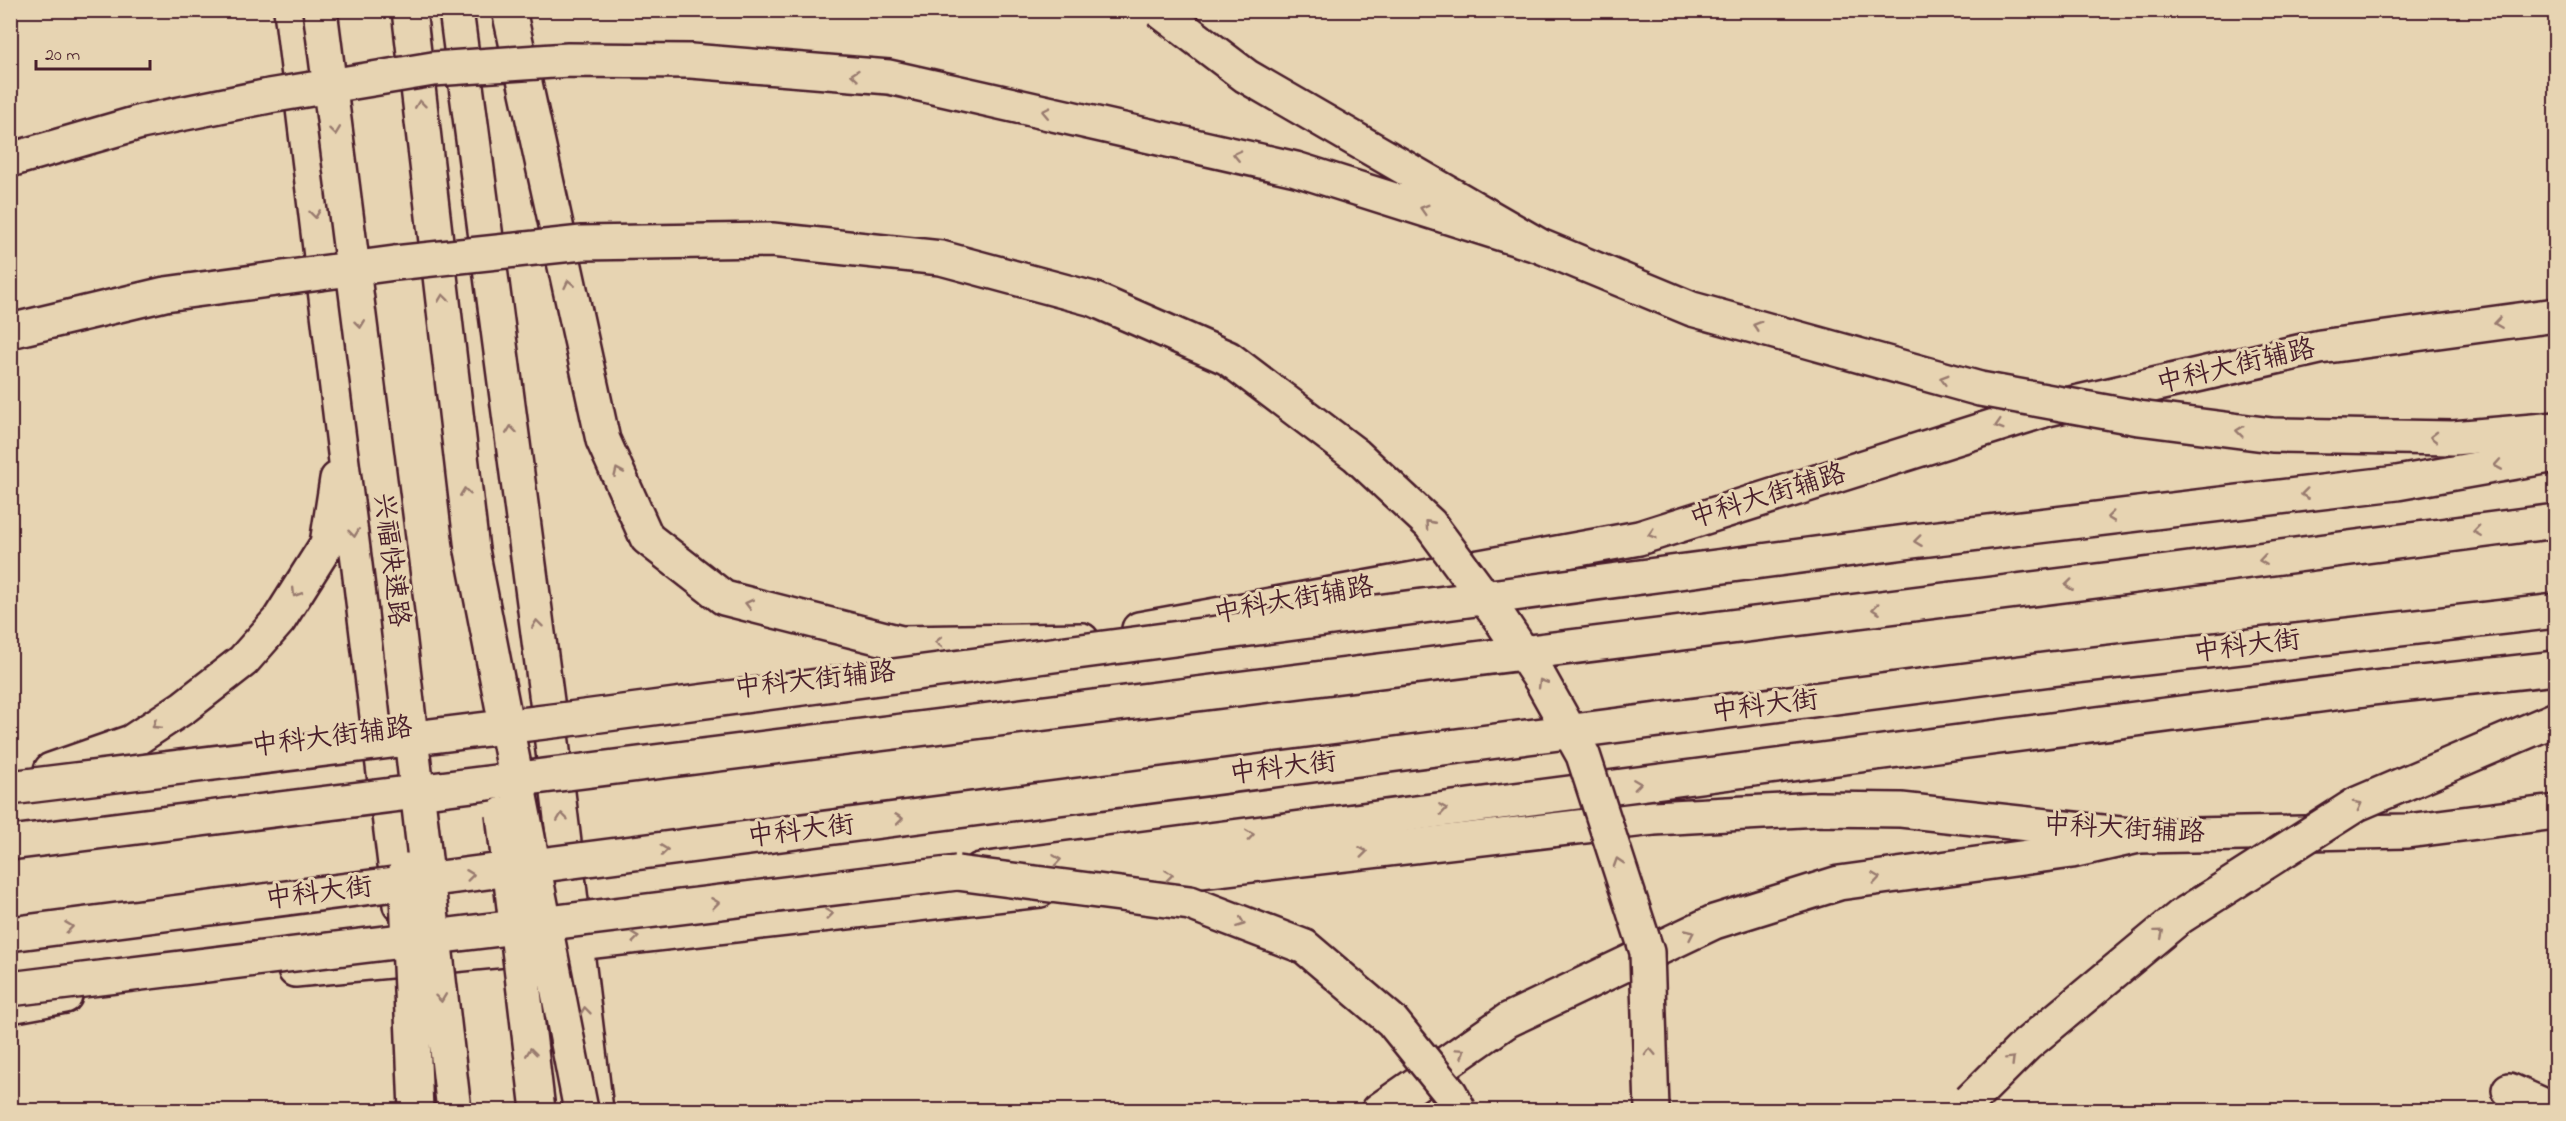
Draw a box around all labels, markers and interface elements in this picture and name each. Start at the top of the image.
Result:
scale bar [36,33,150,71]
text: 20 m [45,43,80,69]
one-way arrow [851,69,860,82]
one-way arrow [414,100,427,109]
one-way arrow [1042,106,1052,119]
one-way arrow [328,126,341,136]
one-way arrow [1232,150,1242,163]
one-way arrow [1419,204,1430,216]
one-way arrow [309,210,321,219]
one-way arrow [563,279,576,289]
one-way arrow [437,293,449,303]
one-way arrow [2493,316,2502,328]
one-way arrow [353,320,366,329]
one-way arrow [1752,321,1762,334]
street label: 中科大街辅路 [2153,330,2319,404]
one-way arrow [1940,374,1950,386]
one-way arrow [1994,418,2005,430]
one-way arrow [2235,425,2244,437]
one-way arrow [506,426,518,435]
one-way arrow [2430,431,2439,444]
street label: 中科大街辅路 [1685,455,1851,539]
one-way arrow [2493,458,2503,471]
one-way arrow [613,468,625,479]
one-way arrow [460,487,472,496]
one-way arrow [2300,487,2310,500]
street label: 兴福快速路 [362,491,418,629]
one-way arrow [2107,511,2116,523]
one-way arrow [1425,521,1436,531]
one-way arrow [2472,525,2481,537]
one-way arrow [1647,526,1658,539]
one-way arrow [348,529,360,538]
one-way arrow [1913,534,1922,546]
one-way arrow [2258,553,2267,565]
street label: 中科大街辅路 [1211,568,1377,634]
one-way arrow [2065,578,2074,590]
one-way arrow [292,587,304,597]
one-way arrow [744,599,754,612]
one-way arrow [1871,602,1880,615]
one-way arrow [531,619,544,628]
street label: 中科大街 [2191,621,2303,673]
one-way arrow [935,636,944,648]
street label: 中科大街辅路 [732,653,898,709]
one-way arrow [1538,679,1550,689]
street label: 中科大街 [1709,681,1821,733]
street label: 中科大街辅路 [249,709,415,767]
one-way arrow [152,718,163,729]
street label: 中科大街 [1227,743,1339,795]
one-way arrow [1632,778,1641,790]
one-way arrow [2352,800,2363,812]
one-way arrow [1439,804,1448,816]
street label: 中科大街 [745,806,857,858]
street label: 中科大街辅路 [2042,806,2206,854]
one-way arrow [556,812,568,822]
one-way arrow [894,813,903,826]
one-way arrow [1245,829,1255,841]
one-way arrow [659,844,668,856]
one-way arrow [1358,846,1367,859]
one-way arrow [1052,855,1061,867]
one-way arrow [1613,857,1625,868]
street label: 中科大街 [263,868,375,920]
one-way arrow [466,869,475,881]
one-way arrow [1164,869,1173,881]
one-way arrow [1871,873,1881,885]
one-way arrow [710,897,719,910]
one-way arrow [825,908,834,921]
one-way arrow [1235,915,1246,928]
one-way arrow [64,921,73,934]
one-way arrow [1683,929,1694,941]
one-way arrow [2153,930,2164,941]
one-way arrow [631,931,640,943]
one-way arrow [434,993,446,1002]
one-way arrow [579,1006,592,1015]
one-way arrow [526,1048,538,1057]
one-way arrow [1455,1048,1466,1059]
one-way arrow [1644,1048,1656,1057]
one-way arrow [2004,1056,2015,1067]

